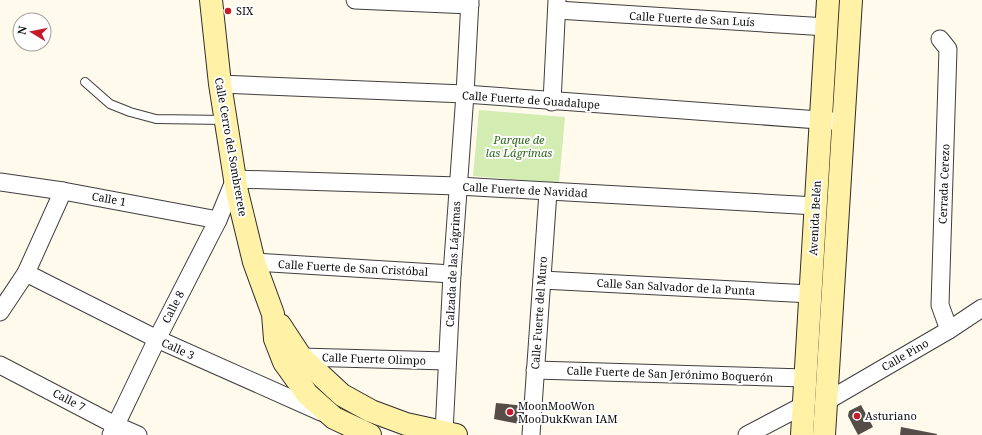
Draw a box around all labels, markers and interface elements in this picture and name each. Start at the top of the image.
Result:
place label: SIX [236,3,254,18]
marker: SIX [223,6,233,16]
street label: Calle Fuerte de San Luís [629,8,755,29]
north arrow [12,12,52,52]
text: N [14,24,30,36]
street label: Calle Cerro del Sombrerete [212,76,251,218]
street label: Calle Fuerte de Guadalupe [462,87,601,112]
park label: Parque de las Lágrimas [486,132,552,160]
street label: Cerrada Cerezo [935,144,952,224]
street label: Calle Fuerte de Navidad [462,179,588,200]
street label: Avenida Belén [805,180,824,256]
street label: Calle 1 [91,188,127,209]
street label: Calzada de las Lágrimas [442,201,463,327]
street label: Calle Fuerte de San Cristóbal [278,256,429,279]
street label: Calle Fuerte del Muro [527,256,550,370]
street label: Calle San Salvador de la Punta [596,275,756,298]
street label: Calle 8 [158,288,187,326]
street label: Calle 3 [159,335,197,362]
street label: Calle Pino [878,335,931,374]
street label: Calle Fuerte Olimpo [322,349,426,368]
street label: Calle Fuerte de San Jerónimo Boquerón [566,362,774,385]
street label: Calle 7 [50,385,88,414]
place label: MoonMooWon MooDukKwan IAM [518,398,618,426]
marker: MoonMooWon MooDukKwan IAM [505,407,515,417]
place label: Asturiano [865,408,917,423]
marker: Asturiano [852,411,862,421]

